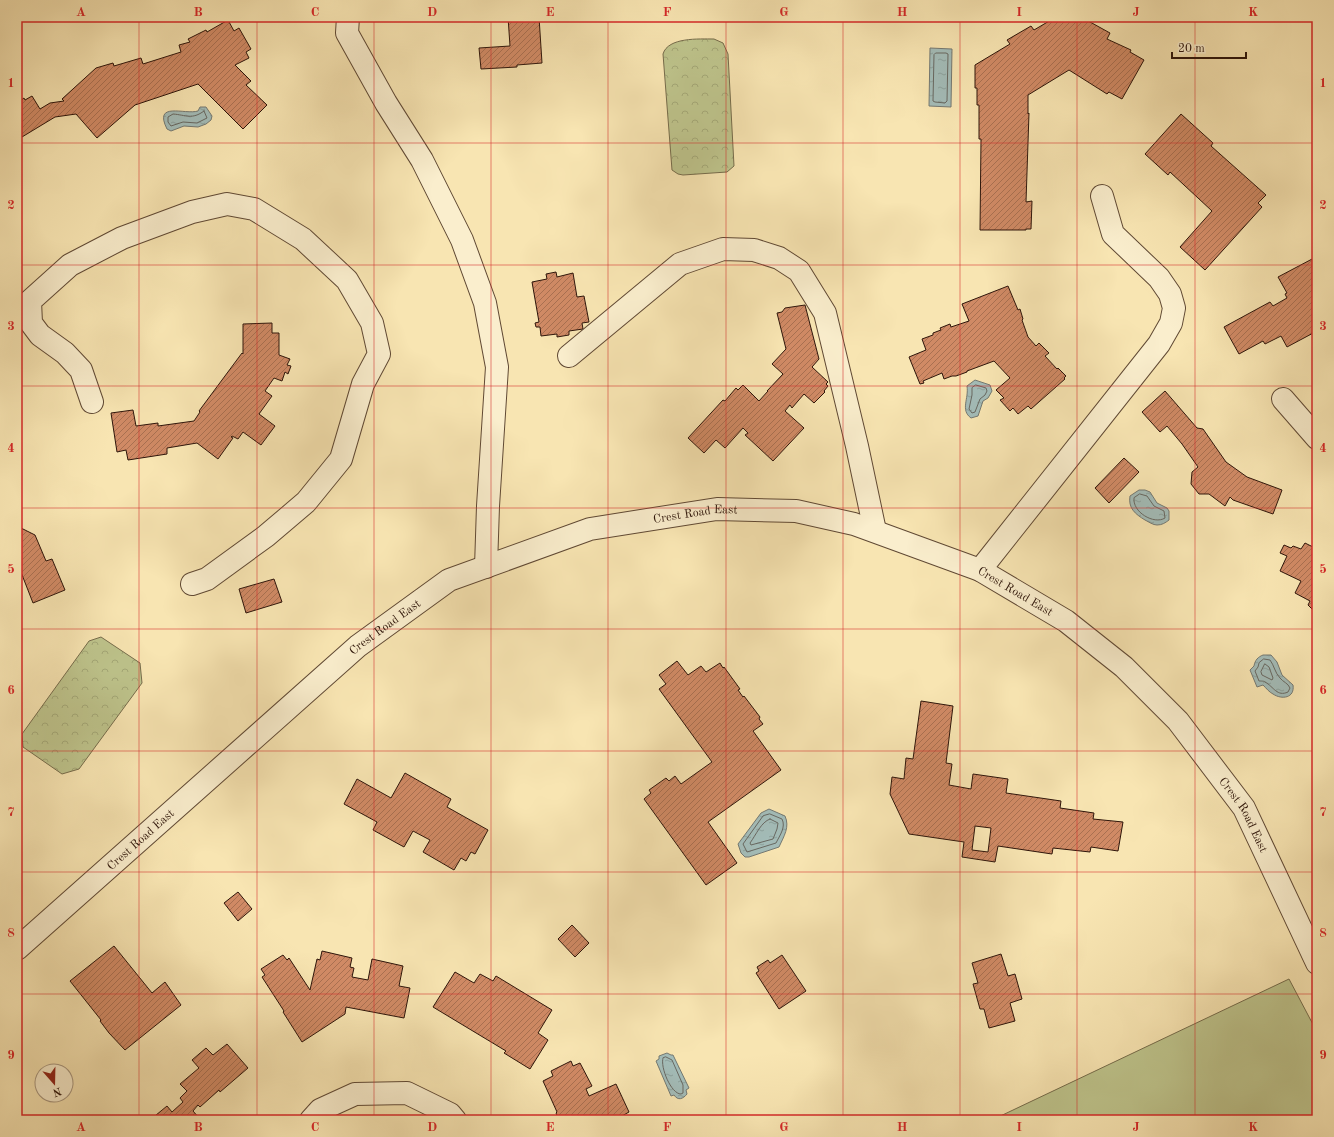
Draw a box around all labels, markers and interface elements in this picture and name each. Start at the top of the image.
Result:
text: A [76,6,86,19]
text: B [193,6,203,19]
text: C [311,6,319,19]
text: D [427,6,437,19]
text: E [546,6,555,19]
text: F [663,6,672,19]
text: G [779,6,789,19]
text: H [897,6,908,19]
text: I [1016,6,1022,19]
text: J [1132,6,1140,19]
text: K [1248,6,1258,19]
scale bar [1172,34,1246,60]
text: 20 m [1178,43,1205,55]
text: 1 [7,77,15,90]
text: 1 [1319,77,1327,90]
text: 2 [7,199,15,212]
text: 2 [1319,199,1327,212]
text: 3 [7,320,15,333]
text: 3 [1319,320,1327,333]
text: 4 [7,442,15,455]
text: 4 [1319,442,1327,455]
street label: Crest Road East [652,504,738,526]
text: 5 [7,563,15,576]
text: 5 [1319,563,1327,576]
street label: Crest Road East [975,565,1055,619]
street label: Crest Road East [347,598,423,658]
text: 6 [7,684,15,697]
text: 6 [1319,684,1327,697]
street label: Crest Road East [1216,776,1269,855]
text: 7 [7,806,15,819]
text: 7 [1319,806,1327,819]
street label: Crest Road East [105,807,177,873]
text: 8 [7,927,15,940]
text: 8 [1319,927,1327,940]
text: 9 [7,1049,15,1062]
text: 9 [1319,1049,1327,1062]
north arrow [34,1063,74,1103]
text: N [51,1084,63,1098]
text: A [76,1121,86,1134]
text: B [193,1121,203,1134]
text: C [311,1121,319,1134]
text: D [427,1121,437,1134]
text: E [546,1121,555,1134]
text: F [663,1121,672,1134]
text: G [779,1121,789,1134]
text: H [897,1121,908,1134]
text: I [1016,1121,1022,1134]
text: J [1132,1121,1140,1134]
text: K [1248,1121,1258,1134]

